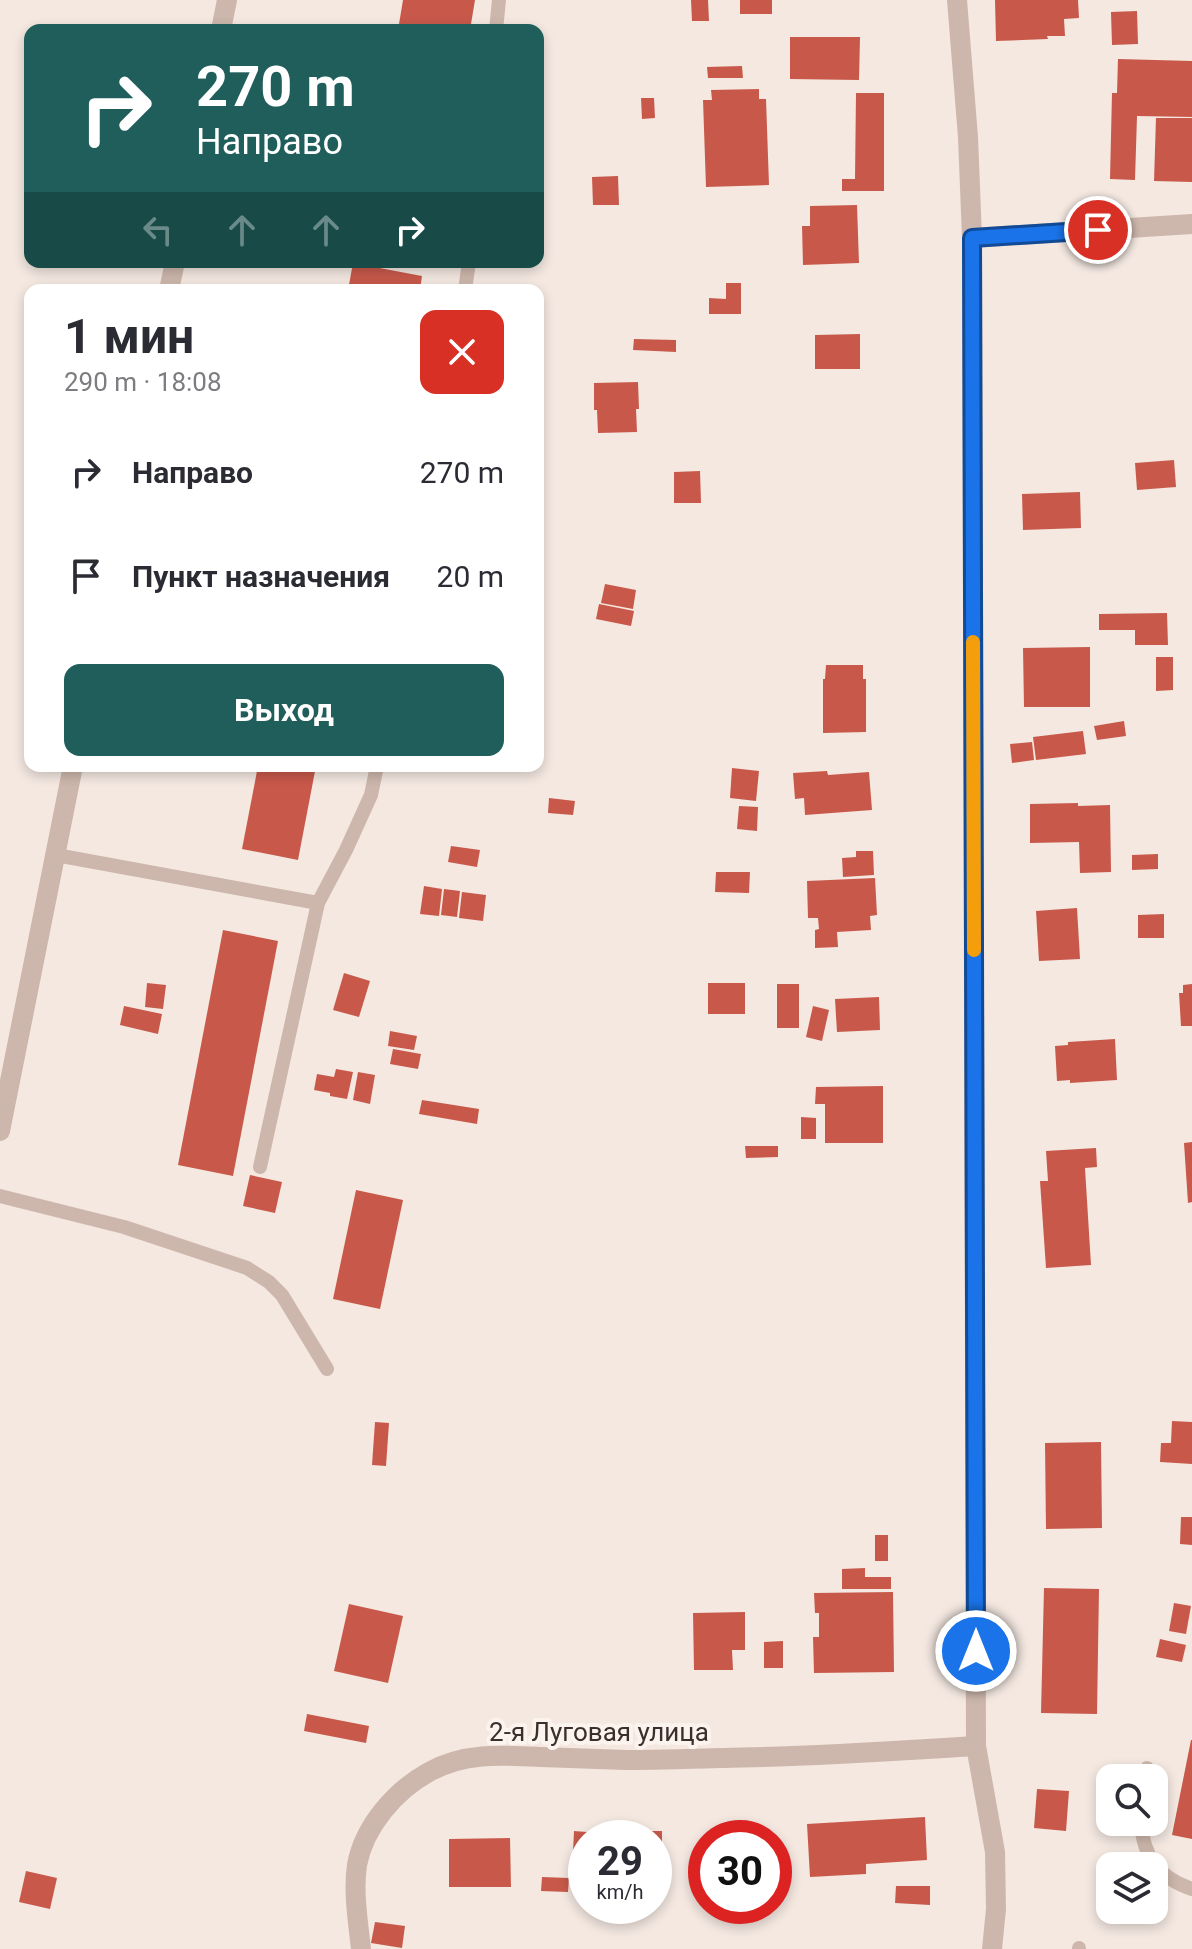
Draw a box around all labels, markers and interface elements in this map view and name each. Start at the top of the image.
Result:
text: 270 m [196,54,355,120]
icon: right [64,56,168,160]
text: Направо [196,121,343,163]
pin [1064,196,1132,264]
icon: left [136,208,180,252]
icon: ahead [220,208,264,252]
icon: ahead [304,208,348,252]
icon: right [388,208,432,252]
icon: arrive [1076,208,1120,252]
text: 1 мин [64,308,194,365]
button: close [420,310,504,394]
text: 290 m · 18:08 [64,367,222,397]
icon: right [64,450,108,494]
text: Направо [132,455,253,490]
text: 270 m [420,455,504,490]
icon: arrive [64,554,108,598]
text: Пункт назначения [132,559,390,594]
text: 20 m [437,559,504,594]
button: Выход [64,664,504,756]
position arrow [934,1609,1018,1693]
street label: 2-я Луговая улица [489,1717,709,1747]
map controls [1096,1764,1168,1924]
button: search [1096,1764,1168,1836]
speed limit sign: 30 [688,1820,792,1924]
text: 29 [597,1838,643,1885]
button: layers [1096,1852,1168,1924]
text: km/h [597,1880,643,1904]

